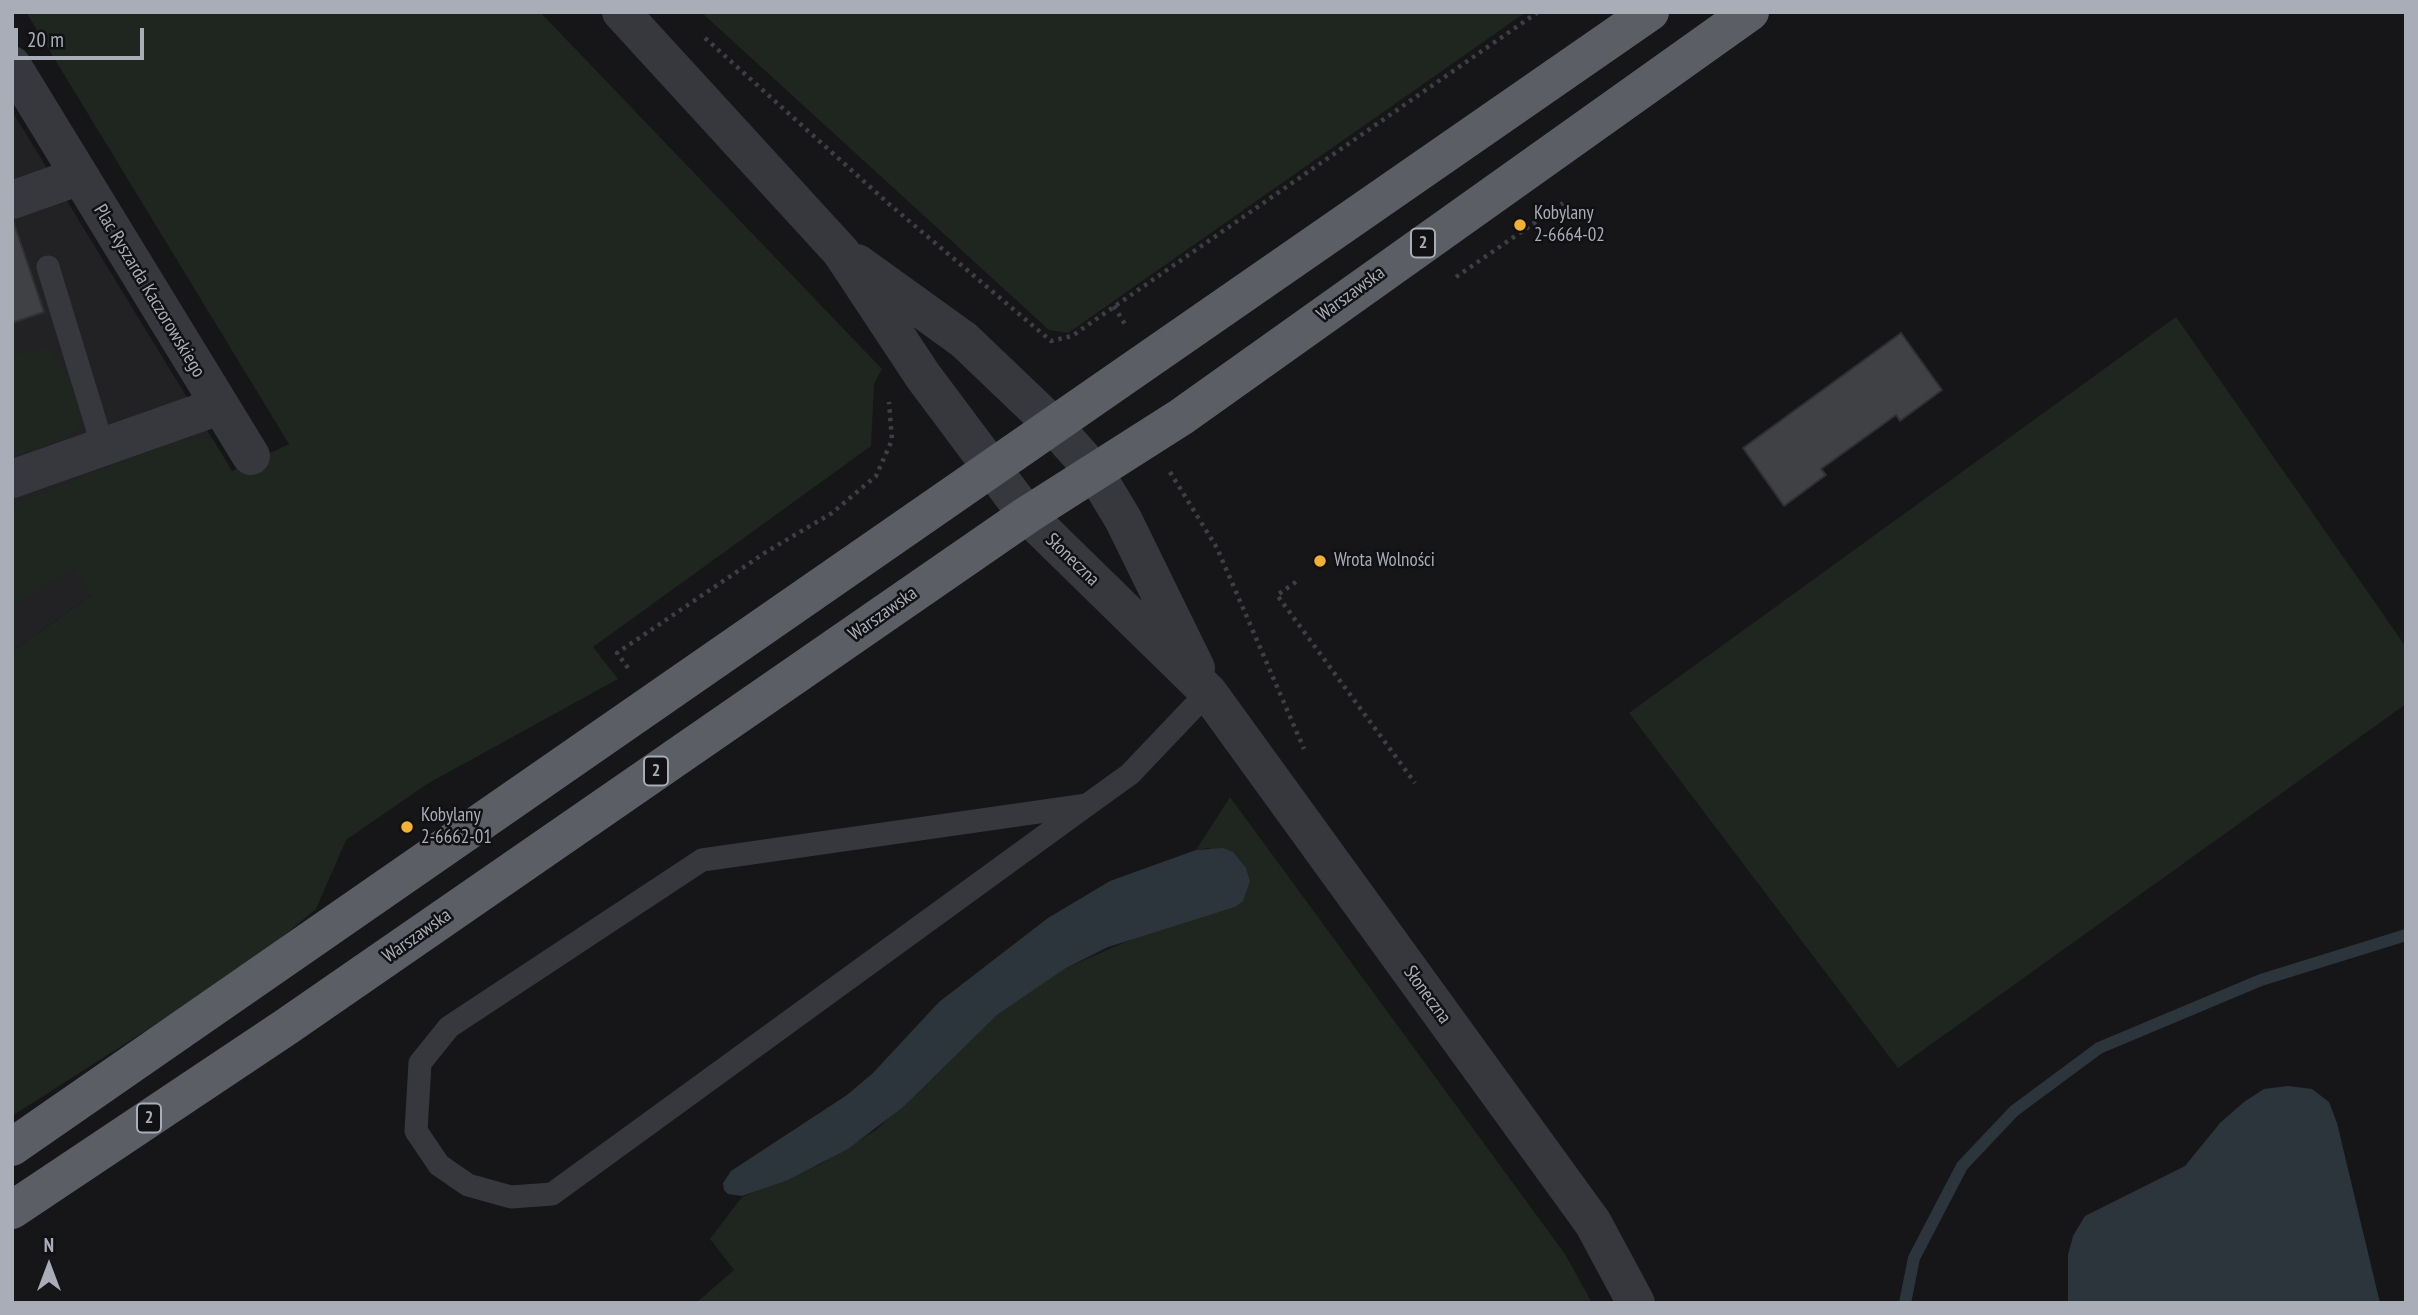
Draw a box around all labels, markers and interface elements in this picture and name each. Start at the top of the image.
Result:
scale bar [18,14,147,58]
text: 20 m [27,26,64,53]
street label: Plac Ryszarda Kaczorowskiego [88,200,210,382]
place label: Kobylany 2-6664-02 [1534,203,1605,247]
marker: Kobylany 2-6664-02 [1512,217,1528,233]
road number: 2 [1411,229,1435,258]
street label: Warszawska [1313,262,1389,326]
street label: Słoneczna [1040,529,1104,591]
place label: Wrota Wolności [1334,550,1435,572]
marker: Wrota Wolności [1312,553,1328,569]
street label: Warszawska [844,582,922,646]
road number: 2 [644,756,668,786]
place label: Kobylany 2-6662-01 [421,805,492,849]
marker: Kobylany 2-6662-01 [399,819,415,835]
street label: Warszawska [378,904,456,968]
street label: Słoneczna [1398,962,1456,1028]
road number: 2 [137,1104,161,1133]
north arrow [14,1231,84,1301]
text: N [44,1233,54,1257]

